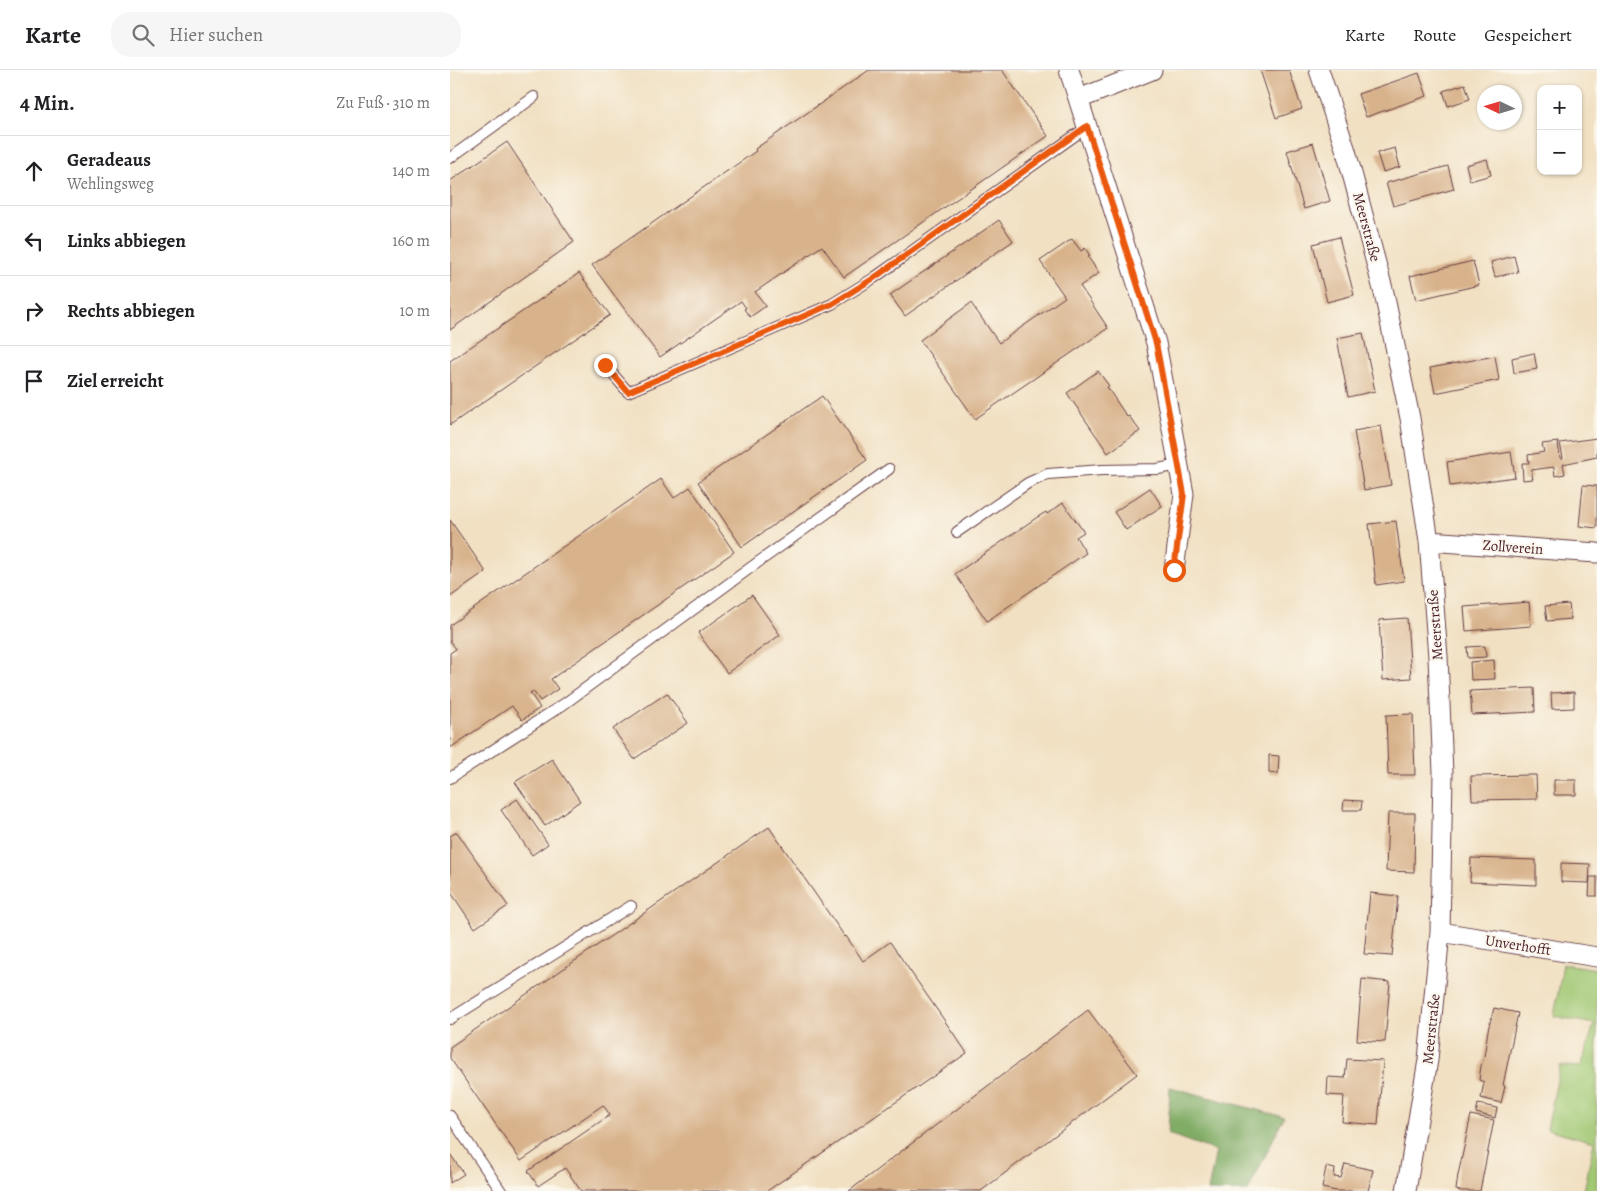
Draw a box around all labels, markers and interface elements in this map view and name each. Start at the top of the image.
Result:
search box [111,12,461,57]
text: Karte [25,19,81,51]
icon: search [129,21,157,49]
text: Hier suchen [169,22,263,48]
text: Karte [1345,23,1385,47]
text: Route [1413,23,1456,47]
text: Gespeichert [1484,23,1572,47]
north arrow [1477,85,1522,130]
map controls [1537,85,1582,175]
button: + [1537,85,1582,130]
text: 4 Min. [20,89,75,117]
text: Zu Fuß · 310 m [336,92,430,114]
button: − [1537,130,1582,175]
text: Geradeaus [67,147,151,173]
icon: ahead [20,157,48,185]
text: 140 m [392,160,430,182]
text: Wehlingsweg [67,173,154,195]
street label: Meerstraße [1348,190,1386,264]
icon: left [20,227,48,255]
text: Links abbiegen [67,228,186,254]
text: 160 m [392,230,430,252]
icon: right [20,297,48,325]
text: Rechts abbiegen [67,298,195,324]
text: 10 m [400,300,430,322]
route end [594,354,617,377]
icon: arrive [20,367,48,395]
text: Ziel erreicht [67,368,164,394]
street label: Zollverein [1482,535,1544,559]
route start [1163,559,1186,582]
street label: Meerstraße [1423,589,1447,661]
street label: Unverhofft [1484,930,1552,960]
street label: Meerstraße [1417,993,1445,1065]

